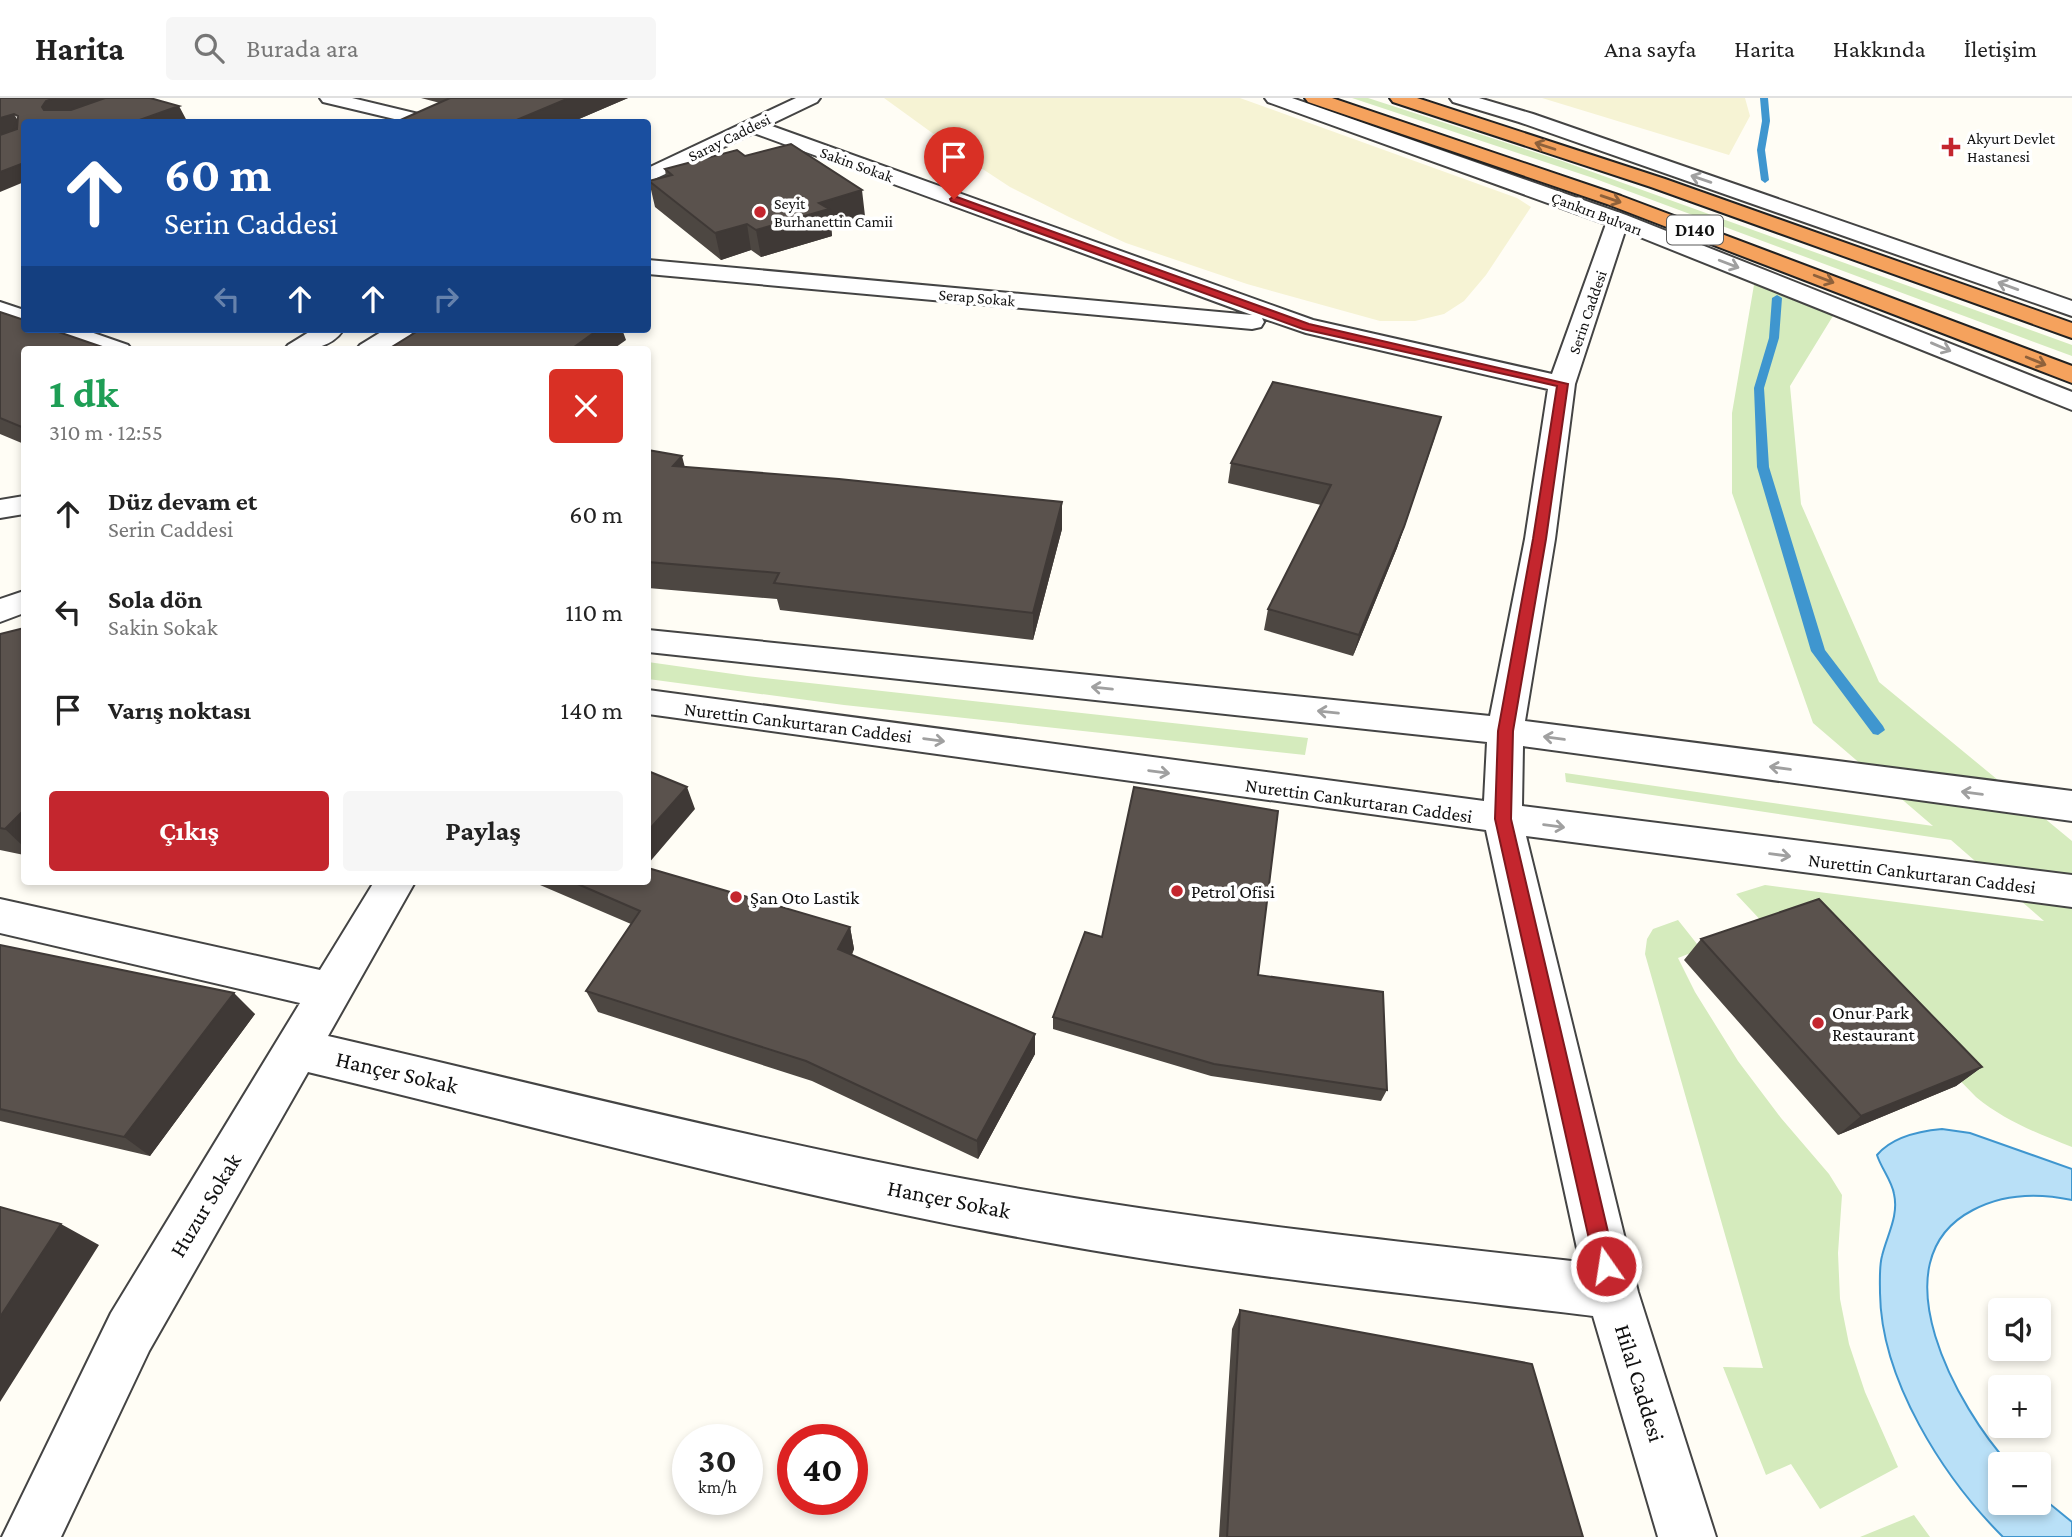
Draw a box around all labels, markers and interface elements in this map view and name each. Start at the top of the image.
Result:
search box [166,17,656,80]
icon: search [190,29,228,67]
text: Harita [35,30,124,67]
text: Burada ara [246,34,359,63]
text: Ana sayfa [1604,35,1696,62]
text: Harita [1734,35,1795,62]
text: Hakkında [1833,35,1926,62]
text: İletişim [1964,35,2037,62]
street label: Saray Caddesi [685,110,773,166]
pin [924,127,984,199]
place label: Akyurt Devlet Hastanesi [1967,130,2056,165]
marker: Akyurt Devlet Hastanesi [1941,137,1961,157]
icon: arrive [935,138,973,176]
one-way arrow [1535,139,1557,151]
street label: Sakin Sokak [818,143,896,186]
icon: ahead [49,147,140,238]
text: 60 m [164,147,271,202]
one-way arrow [1690,172,1712,184]
street label: Çankırı Bulvarı [1549,188,1645,240]
one-way arrow [1599,194,1621,206]
place label: Seyit Burhanettin Camii [774,195,893,230]
marker: Seyit Burhanettin Camii [752,204,768,220]
text: Serin Caddesi [164,205,338,241]
road number: D140 [1667,216,1723,244]
one-way arrow [1718,258,1740,271]
street label: Serin Caddesi [1565,268,1610,356]
one-way arrow [1812,273,1834,286]
one-way arrow [1997,279,2019,291]
icon: left [208,280,246,318]
icon: ahead [281,280,319,318]
icon: ahead [354,280,392,318]
icon: right [427,280,465,318]
street label: Serap Sokak [938,286,1016,310]
one-way arrow [1930,341,1951,354]
one-way arrow [2025,355,2046,368]
text: 1 dk [49,369,119,416]
button: close [549,369,623,443]
text: 310 m · 12:55 [49,419,163,445]
text: Düz devam et [108,487,257,516]
icon: ahead [49,495,87,533]
text: 60 m [569,500,623,529]
text: Serin Caddesi [108,516,233,542]
text: Sola dön [108,585,202,614]
icon: left [49,593,87,631]
text: 110 m [565,598,623,627]
text: Sakin Sokak [108,614,218,640]
one-way arrow [1091,682,1114,695]
icon: arrive [49,691,87,729]
text: Varış noktası [108,696,251,725]
text: 140 m [561,696,623,725]
street label: Nurettin Cankurtaran Caddesi [683,698,913,747]
one-way arrow [1318,706,1340,719]
one-way arrow [1544,731,1566,744]
one-way arrow [922,734,945,747]
one-way arrow [1769,761,1792,774]
one-way arrow [1147,766,1170,779]
street label: Nurettin Cankurtaran Caddesi [1244,774,1474,827]
one-way arrow [1961,786,1983,799]
button: Çıkış [49,791,329,871]
button: Paylaş [343,791,623,871]
one-way arrow [1542,819,1565,832]
one-way arrow [1768,849,1791,862]
street label: Nurettin Cankurtaran Caddesi [1807,849,2037,898]
place label: Petrol Ofisi [1191,881,1275,902]
marker: Petrol Ofisi [1169,883,1185,899]
place label: Şan Oto Lastik [750,887,860,908]
marker: Şan Oto Lastik [728,889,744,905]
place label: Onur Park Restaurant [1832,1002,1916,1045]
marker: Onur Park Restaurant [1810,1015,1826,1031]
street label: Hançer Sokak [333,1045,461,1099]
street label: Huzur Sokak [164,1148,246,1262]
street label: Hançer Sokak [885,1174,1013,1224]
position arrow [1569,1229,1643,1303]
map controls [1988,1298,2051,1515]
button: sound [1988,1298,2051,1361]
street label: Hilal Caddesi [1610,1321,1670,1445]
button: + [1988,1375,2051,1438]
speed limit sign: 40 [777,1424,868,1515]
text: 30 [698,1441,737,1480]
button: − [1988,1452,2051,1515]
text: km/h [698,1477,737,1497]

